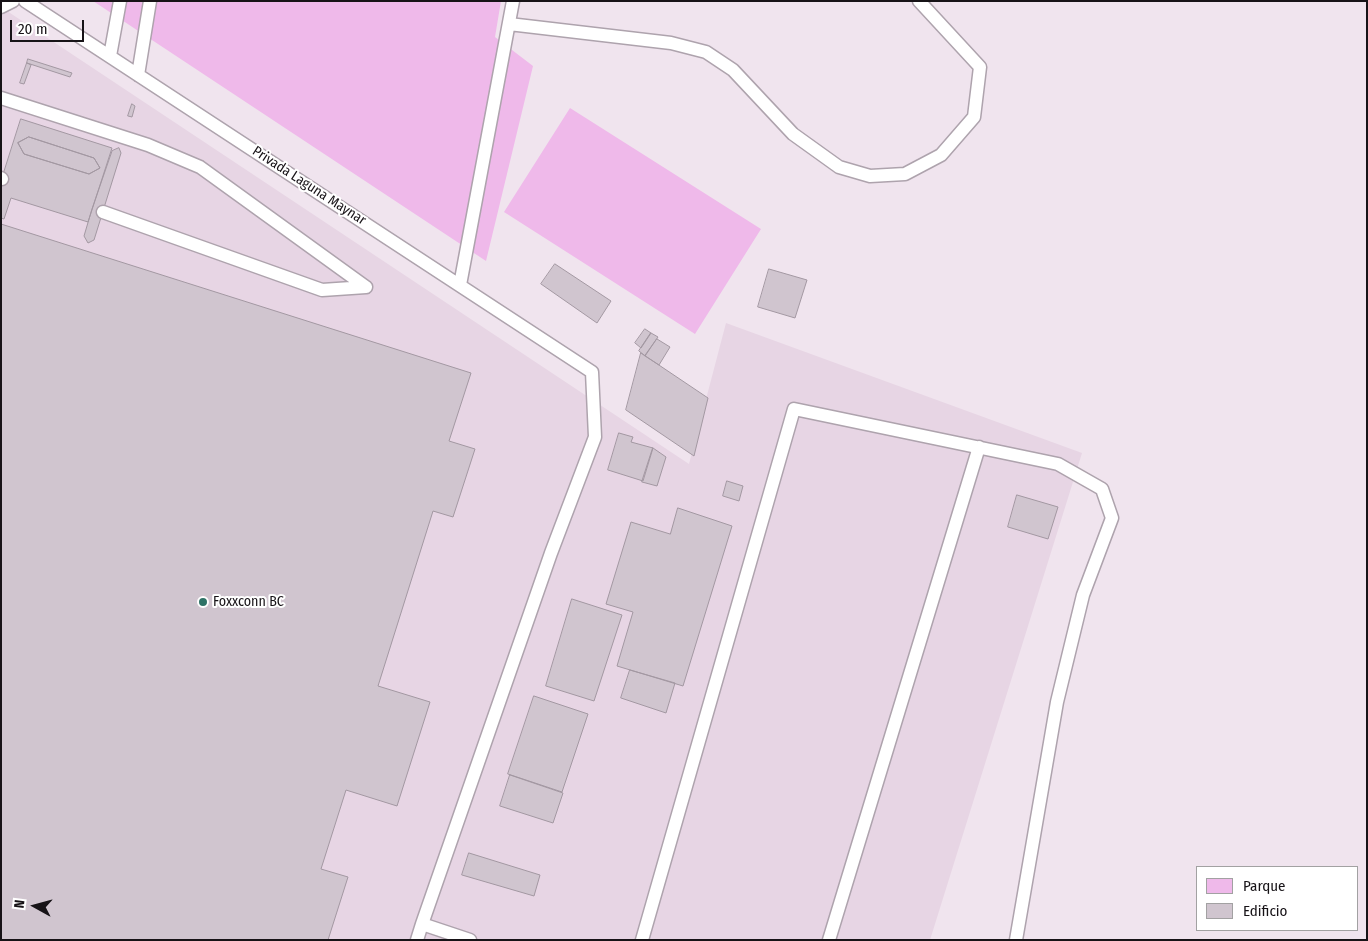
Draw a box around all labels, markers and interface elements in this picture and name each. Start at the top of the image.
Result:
scale bar [12,10,86,42]
text: 20 m [18,20,48,38]
street label: Privada Laguna Maynar [249,143,369,229]
place label: Foxxconn BC [213,594,284,610]
marker: Foxxconn BC [197,596,209,608]
legend [1196,866,1358,931]
text: Parque [1243,877,1286,895]
north arrow [10,881,60,931]
text: N [11,899,29,909]
text: Edificio [1243,902,1288,920]

